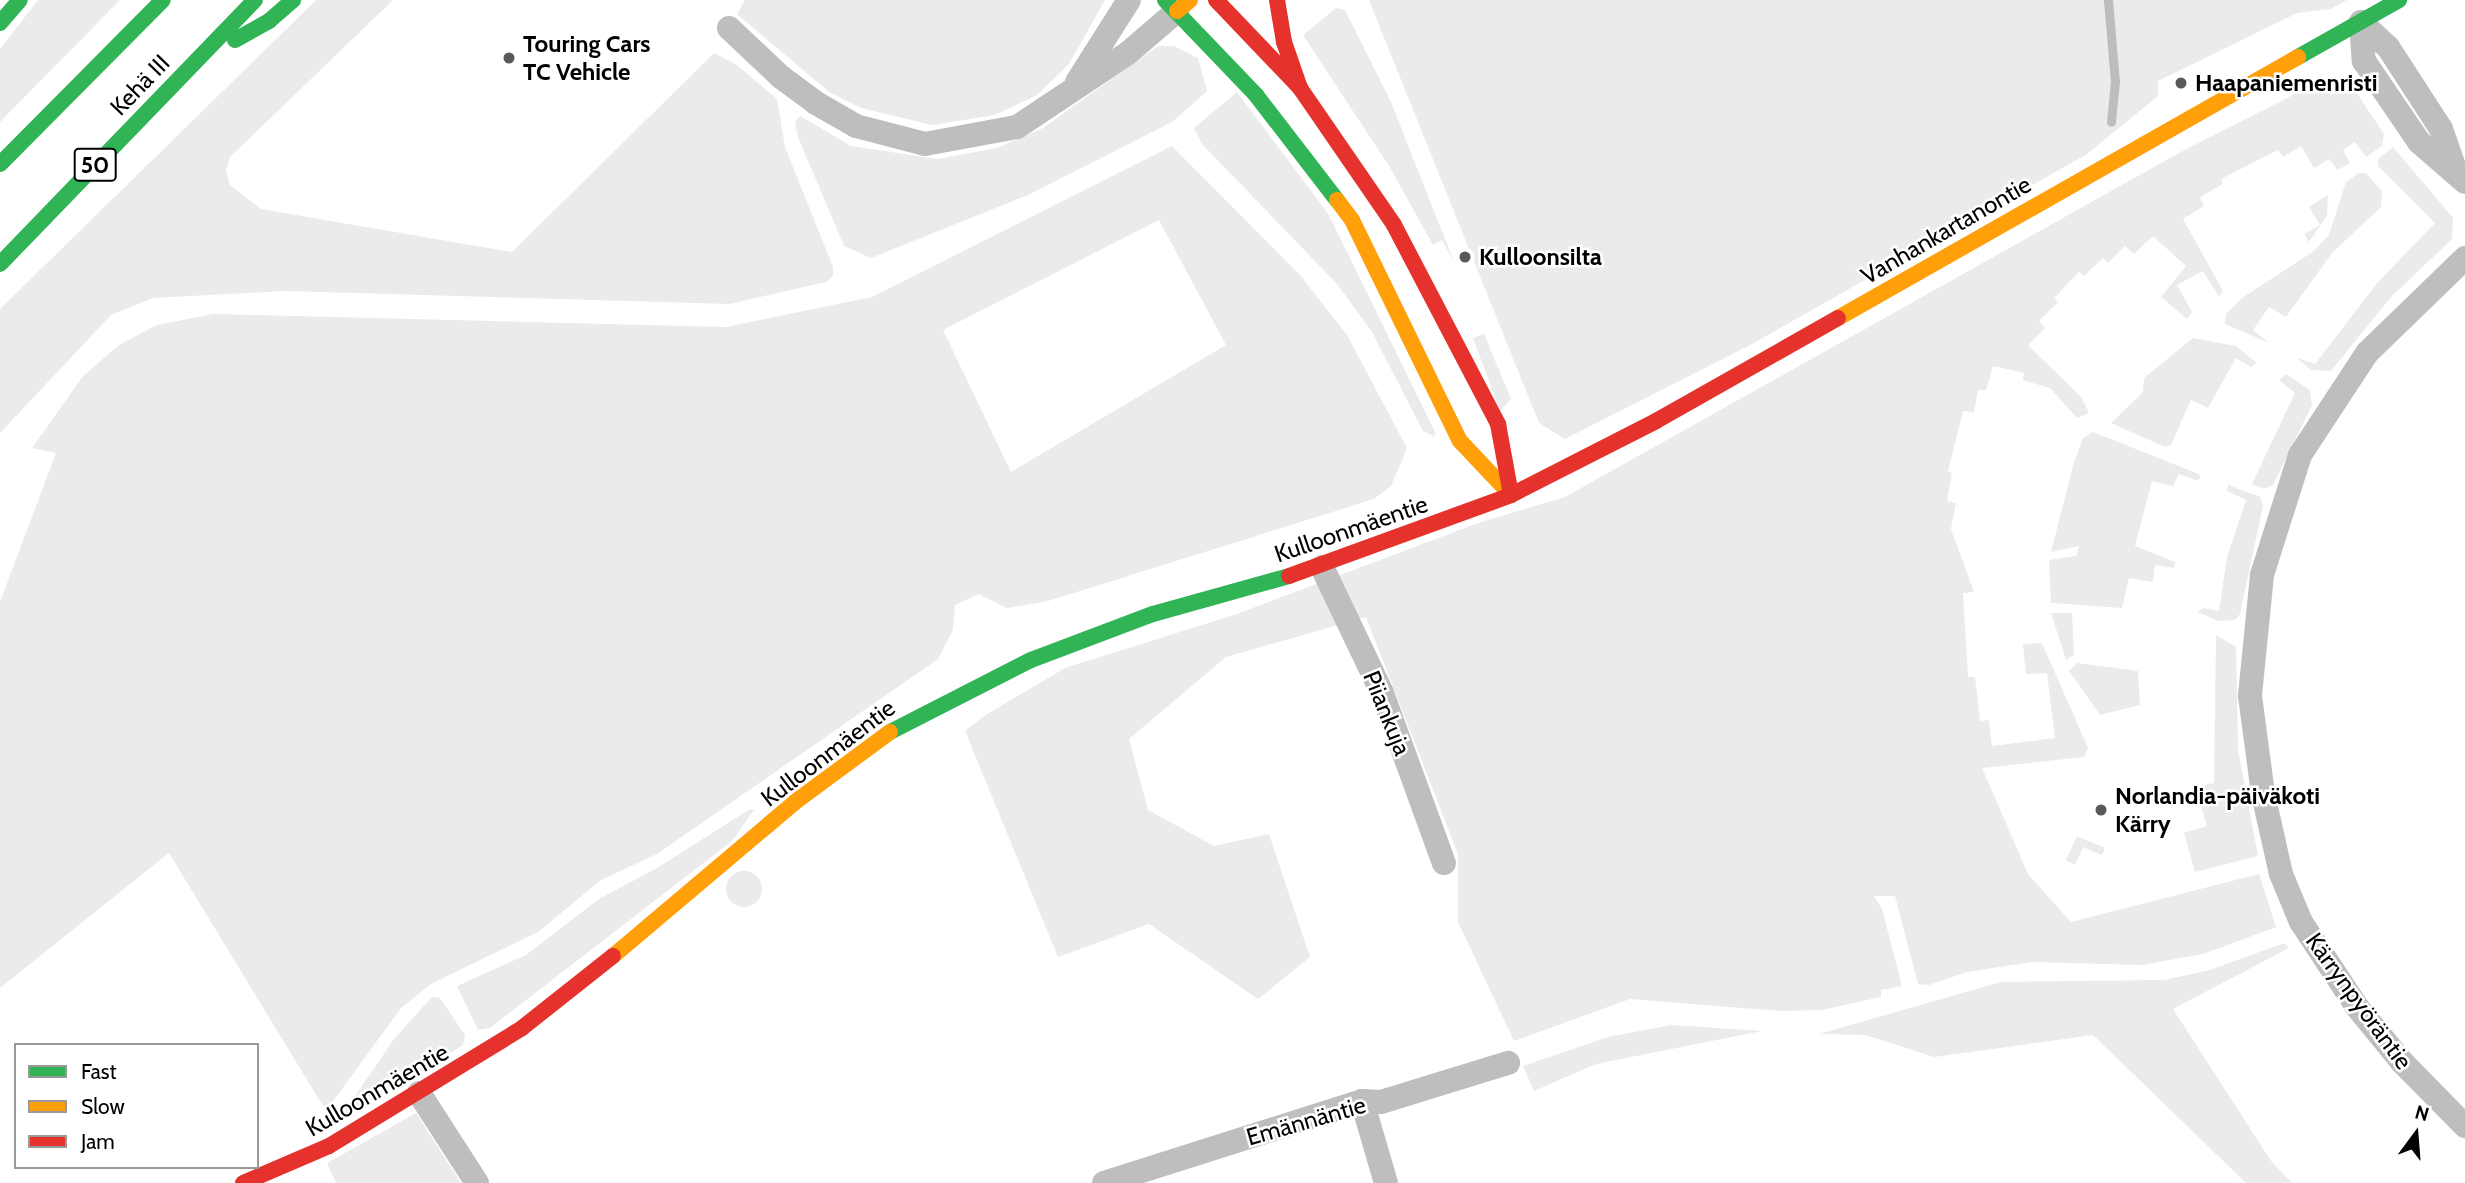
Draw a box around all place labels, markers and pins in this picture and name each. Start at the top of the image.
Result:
place label: Touring Cars TC Vehicle [523,30,650,86]
marker: Touring Cars TC Vehicle [501,50,517,66]
place label: Haapaniemenristi [2195,69,2378,97]
marker: Haapaniemenristi [2173,75,2189,91]
place label: Kulloonsilta [1479,243,1602,271]
marker: Kulloonsilta [1457,249,1473,265]
place label: Norlandia-päiväkoti Kärry [2115,782,2320,838]
marker: Norlandia-päiväkoti Kärry [2093,802,2109,818]

